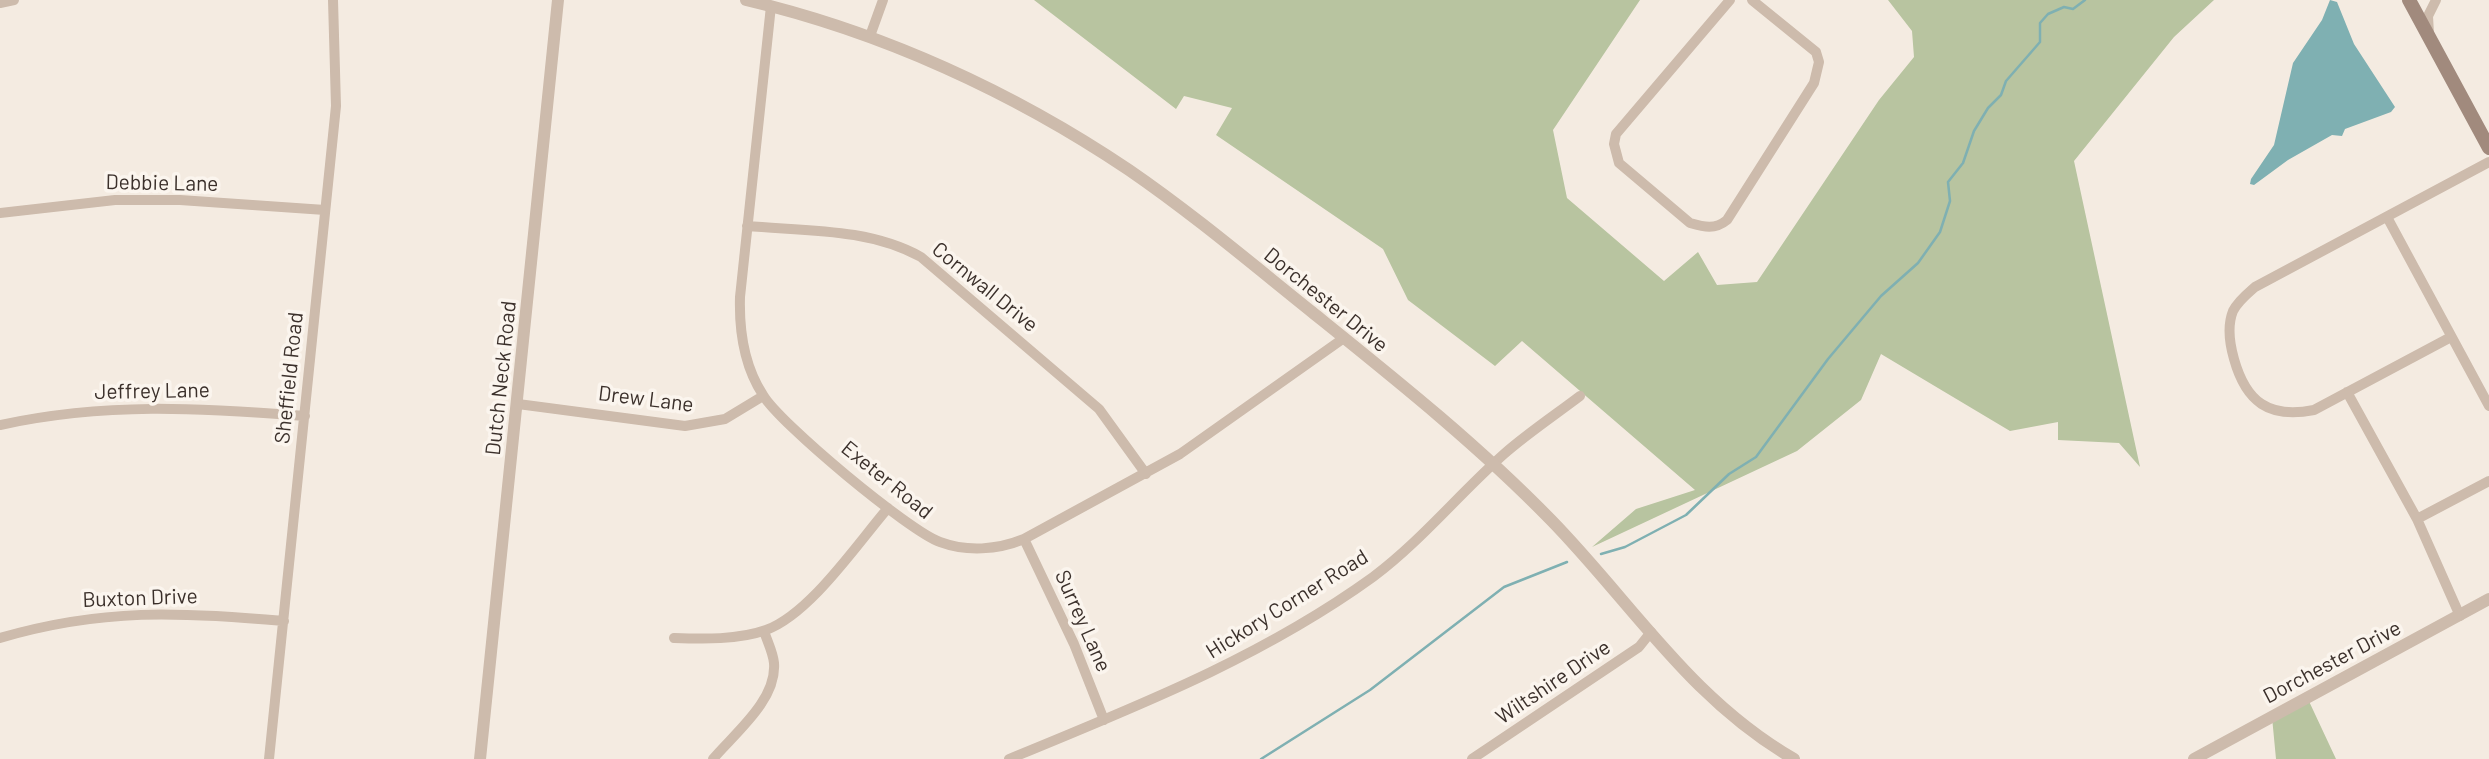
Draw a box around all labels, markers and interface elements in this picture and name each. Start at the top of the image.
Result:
street label: Debbie Lane [105,169,219,197]
street label: Cornwall Drive [927,237,1043,337]
street label: Dorchester Drive [1259,242,1393,358]
street label: Dutch Neck Road [480,300,522,456]
street label: Sheffield Road [270,311,308,445]
street label: Jeffrey Lane [94,377,210,405]
street label: Drew Lane [597,381,695,417]
street label: Exeter Road [836,436,938,524]
street label: Hickory Corner Road [1201,544,1373,664]
street label: Surrey Lane [1049,566,1117,676]
street label: Buxton Drive [82,583,198,613]
street label: Dorchester Drive [2259,615,2405,709]
street label: Wiltshire Drive [1491,634,1615,730]

